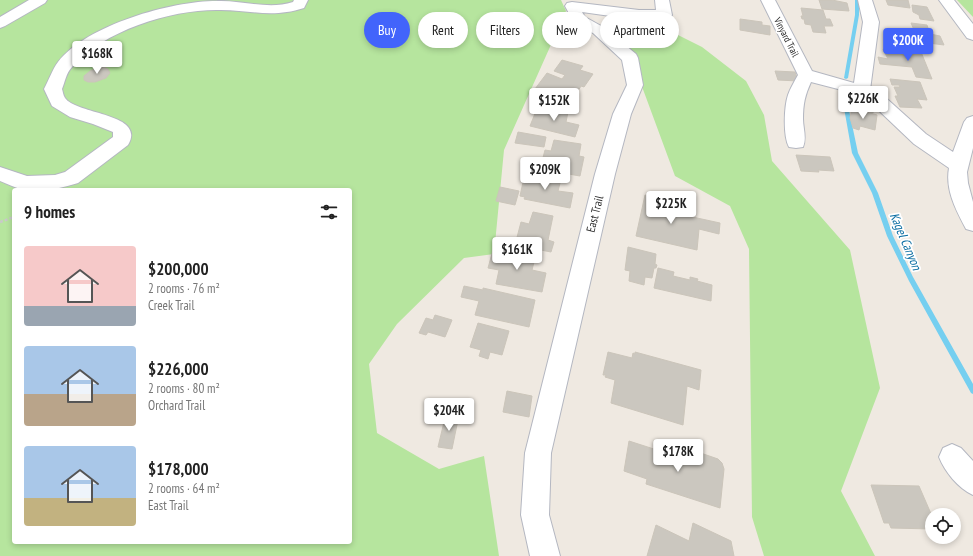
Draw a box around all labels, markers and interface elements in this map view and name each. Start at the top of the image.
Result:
chip: Buy [364,12,410,48]
chip: Rent [418,12,468,48]
chip: Filters [476,12,534,48]
chip: New [542,12,592,48]
chip: Apartment [600,12,679,48]
street label: Vinyard Trail [771,14,802,60]
pin: $200K [880,28,936,62]
text: $200K [892,32,924,49]
pin: $168K [69,41,125,75]
text: $168K [81,45,113,62]
pin: $226K [835,86,891,120]
pin: $152K [526,88,582,122]
text: $226K [847,90,879,107]
text: $152K [538,92,570,109]
pin: $209K [517,157,573,191]
text: $209K [529,161,561,178]
pin: $225K [643,191,699,225]
street label: East Trail [583,194,606,234]
text: $225K [655,195,687,212]
text: 9 homes [24,201,75,223]
icon: filters [318,201,340,223]
water label: Kagel Canyon [886,210,926,274]
pin: $161K [489,237,545,271]
text: $161K [501,241,533,258]
text: $200,000 [148,258,209,280]
icon: home [56,262,104,310]
text: 2 rooms · 76 m² [148,280,220,297]
text: Creek Trail [148,297,194,314]
text: $226,000 [148,358,209,380]
icon: home [56,362,104,410]
text: 2 rooms · 80 m² [148,380,220,397]
text: Orchard Trail [148,397,205,414]
pin: $204K [421,398,477,432]
text: $204K [433,402,465,419]
pin: $178K [650,439,706,473]
text: $178K [662,443,694,460]
text: $178,000 [148,458,209,480]
icon: home [56,462,104,510]
text: 2 rooms · 64 m² [148,480,220,497]
text: East Trail [148,497,188,514]
map controls [925,508,961,544]
button: locate [925,508,961,544]

